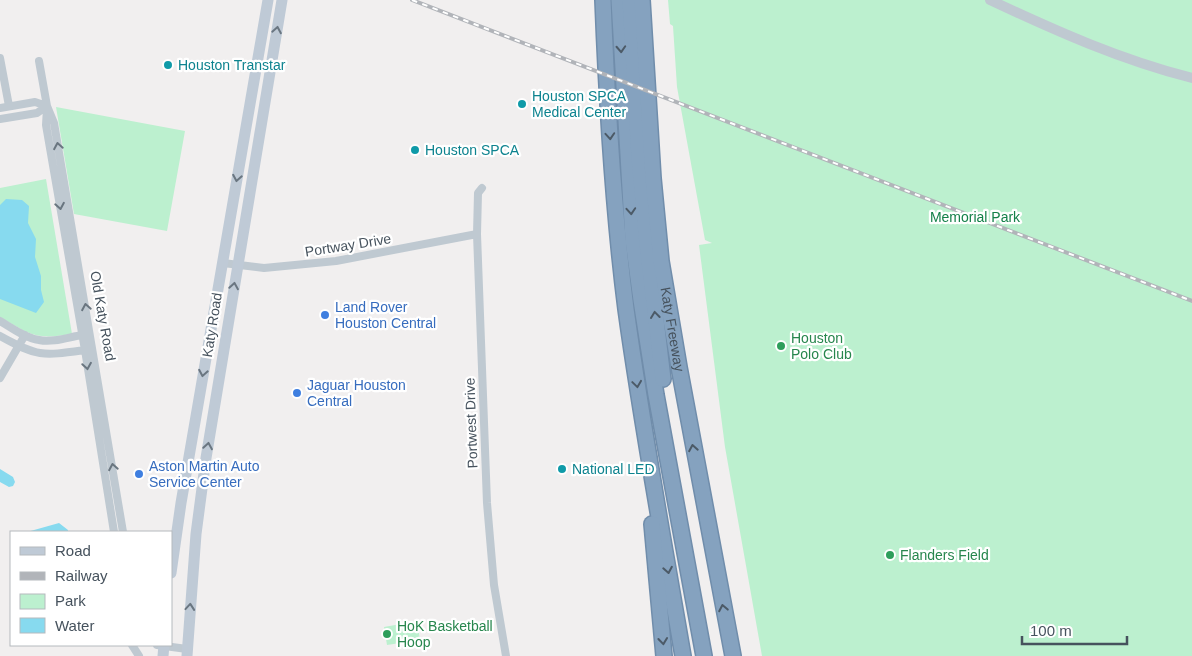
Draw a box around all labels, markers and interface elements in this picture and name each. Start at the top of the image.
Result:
one-way arrow [271,26,281,34]
one-way arrow [616,45,627,53]
place label: Houston Transtar [178,57,286,73]
marker: Houston Transtar [162,59,174,71]
place label: Houston SPCA Medical Center [532,88,627,120]
marker: Houston SPCA Medical Center [516,98,528,110]
one-way arrow [605,132,616,140]
one-way arrow [53,142,63,151]
place label: Houston SPCA [425,142,520,158]
marker: Houston SPCA [409,144,421,156]
one-way arrow [233,174,243,182]
one-way arrow [54,202,64,210]
one-way arrow [626,207,637,215]
park label: Memorial Park [930,209,1021,225]
street label: Portway Drive [304,230,392,260]
street label: Old Katy Road [87,270,119,362]
one-way arrow [228,281,239,289]
street label: Katy Freeway [658,286,688,373]
street label: Katy Road [199,291,225,359]
place label: Land Rover Houston Central [335,299,436,331]
one-way arrow [81,302,91,311]
marker: Land Rover Houston Central [319,309,331,321]
one-way arrow [650,310,661,318]
place label: Houston Polo Club [791,330,852,362]
marker: Houston Polo Club [775,340,787,352]
one-way arrow [82,362,92,371]
one-way arrow [199,368,209,377]
place label: Jaguar Houston Central [307,377,406,409]
street label: Portwest Drive [461,377,481,469]
one-way arrow [632,380,642,389]
marker: Jaguar Houston Central [291,387,303,399]
one-way arrow [203,442,213,450]
one-way arrow [689,444,699,453]
place label: Aston Martin Auto Service Center [149,458,260,490]
place label: National LED [572,461,655,477]
one-way arrow [108,462,118,471]
marker: National LED [556,463,568,475]
marker: Aston Martin Auto Service Center [133,468,145,480]
legend [10,531,172,646]
text: Road [55,542,91,559]
place label: Flanders Field [900,547,989,563]
marker: Flanders Field [884,549,896,561]
one-way arrow [663,566,673,575]
text: Railway [55,567,108,584]
text: Park [55,592,86,609]
one-way arrow [184,603,195,611]
one-way arrow [719,604,729,613]
scale bar [1022,614,1127,646]
text: Water [55,617,94,634]
place label: HoK Basketball Hoop [397,618,493,650]
text: 100 m [1030,622,1072,639]
marker: HoK Basketball Hoop [381,628,393,640]
one-way arrow [657,637,668,645]

